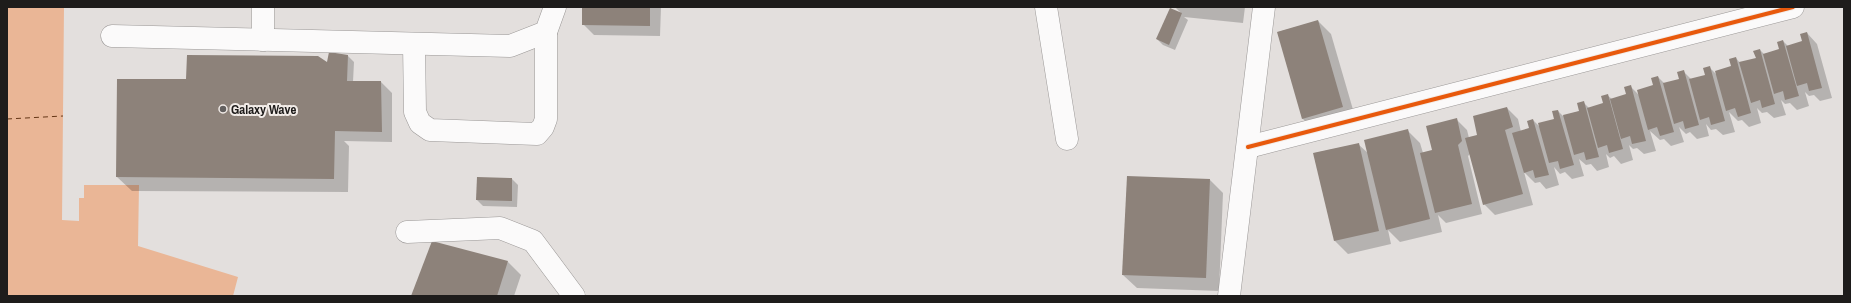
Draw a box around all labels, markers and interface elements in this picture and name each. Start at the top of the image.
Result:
place label: Galaxy Wave [231,101,296,118]
marker: Galaxy Wave [218,104,228,114]

